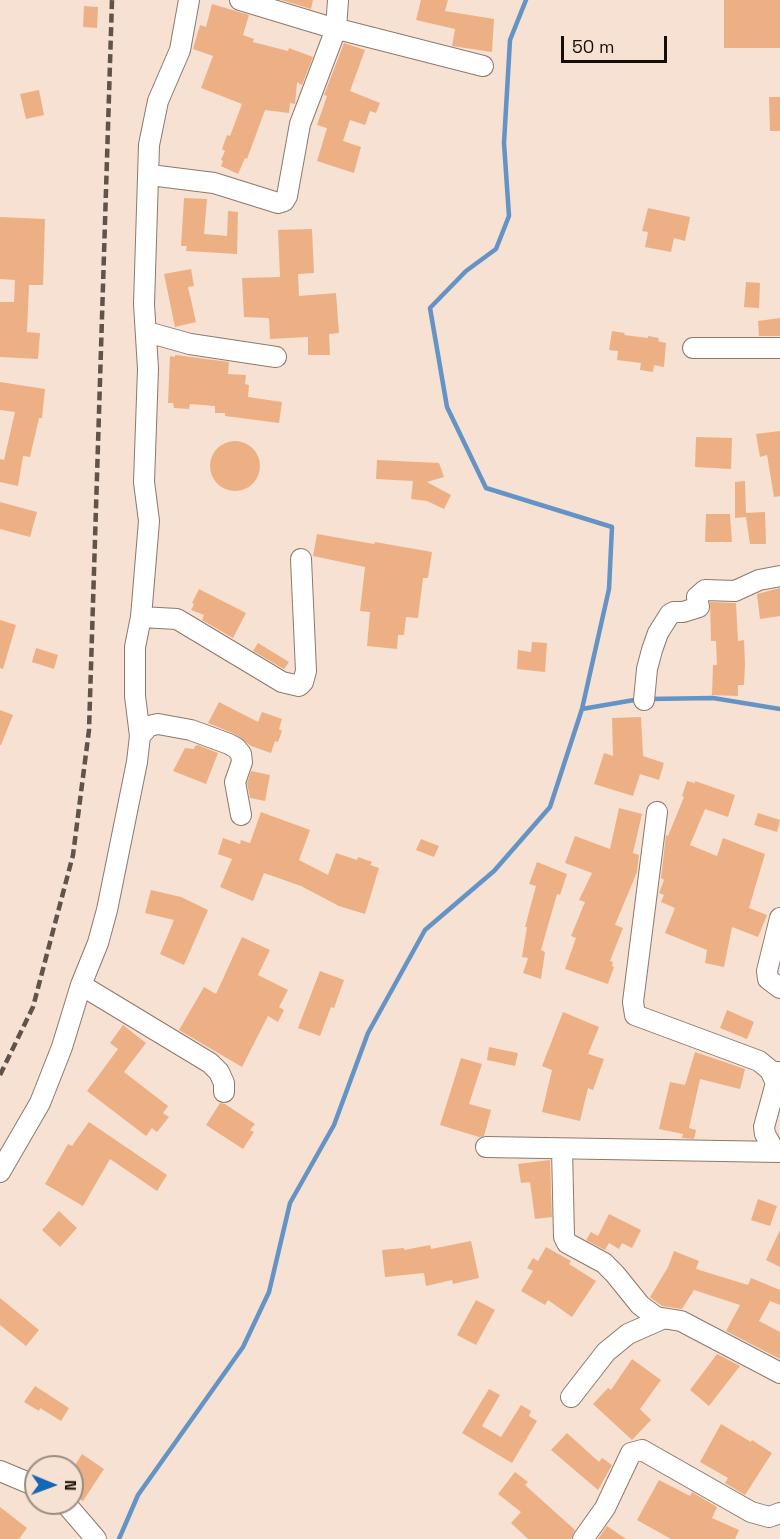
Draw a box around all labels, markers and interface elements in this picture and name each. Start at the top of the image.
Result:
scale bar [564,24,670,62]
text: 50 m [572,35,614,58]
north arrow [24,1455,84,1515]
text: N [60,1480,81,1491]

